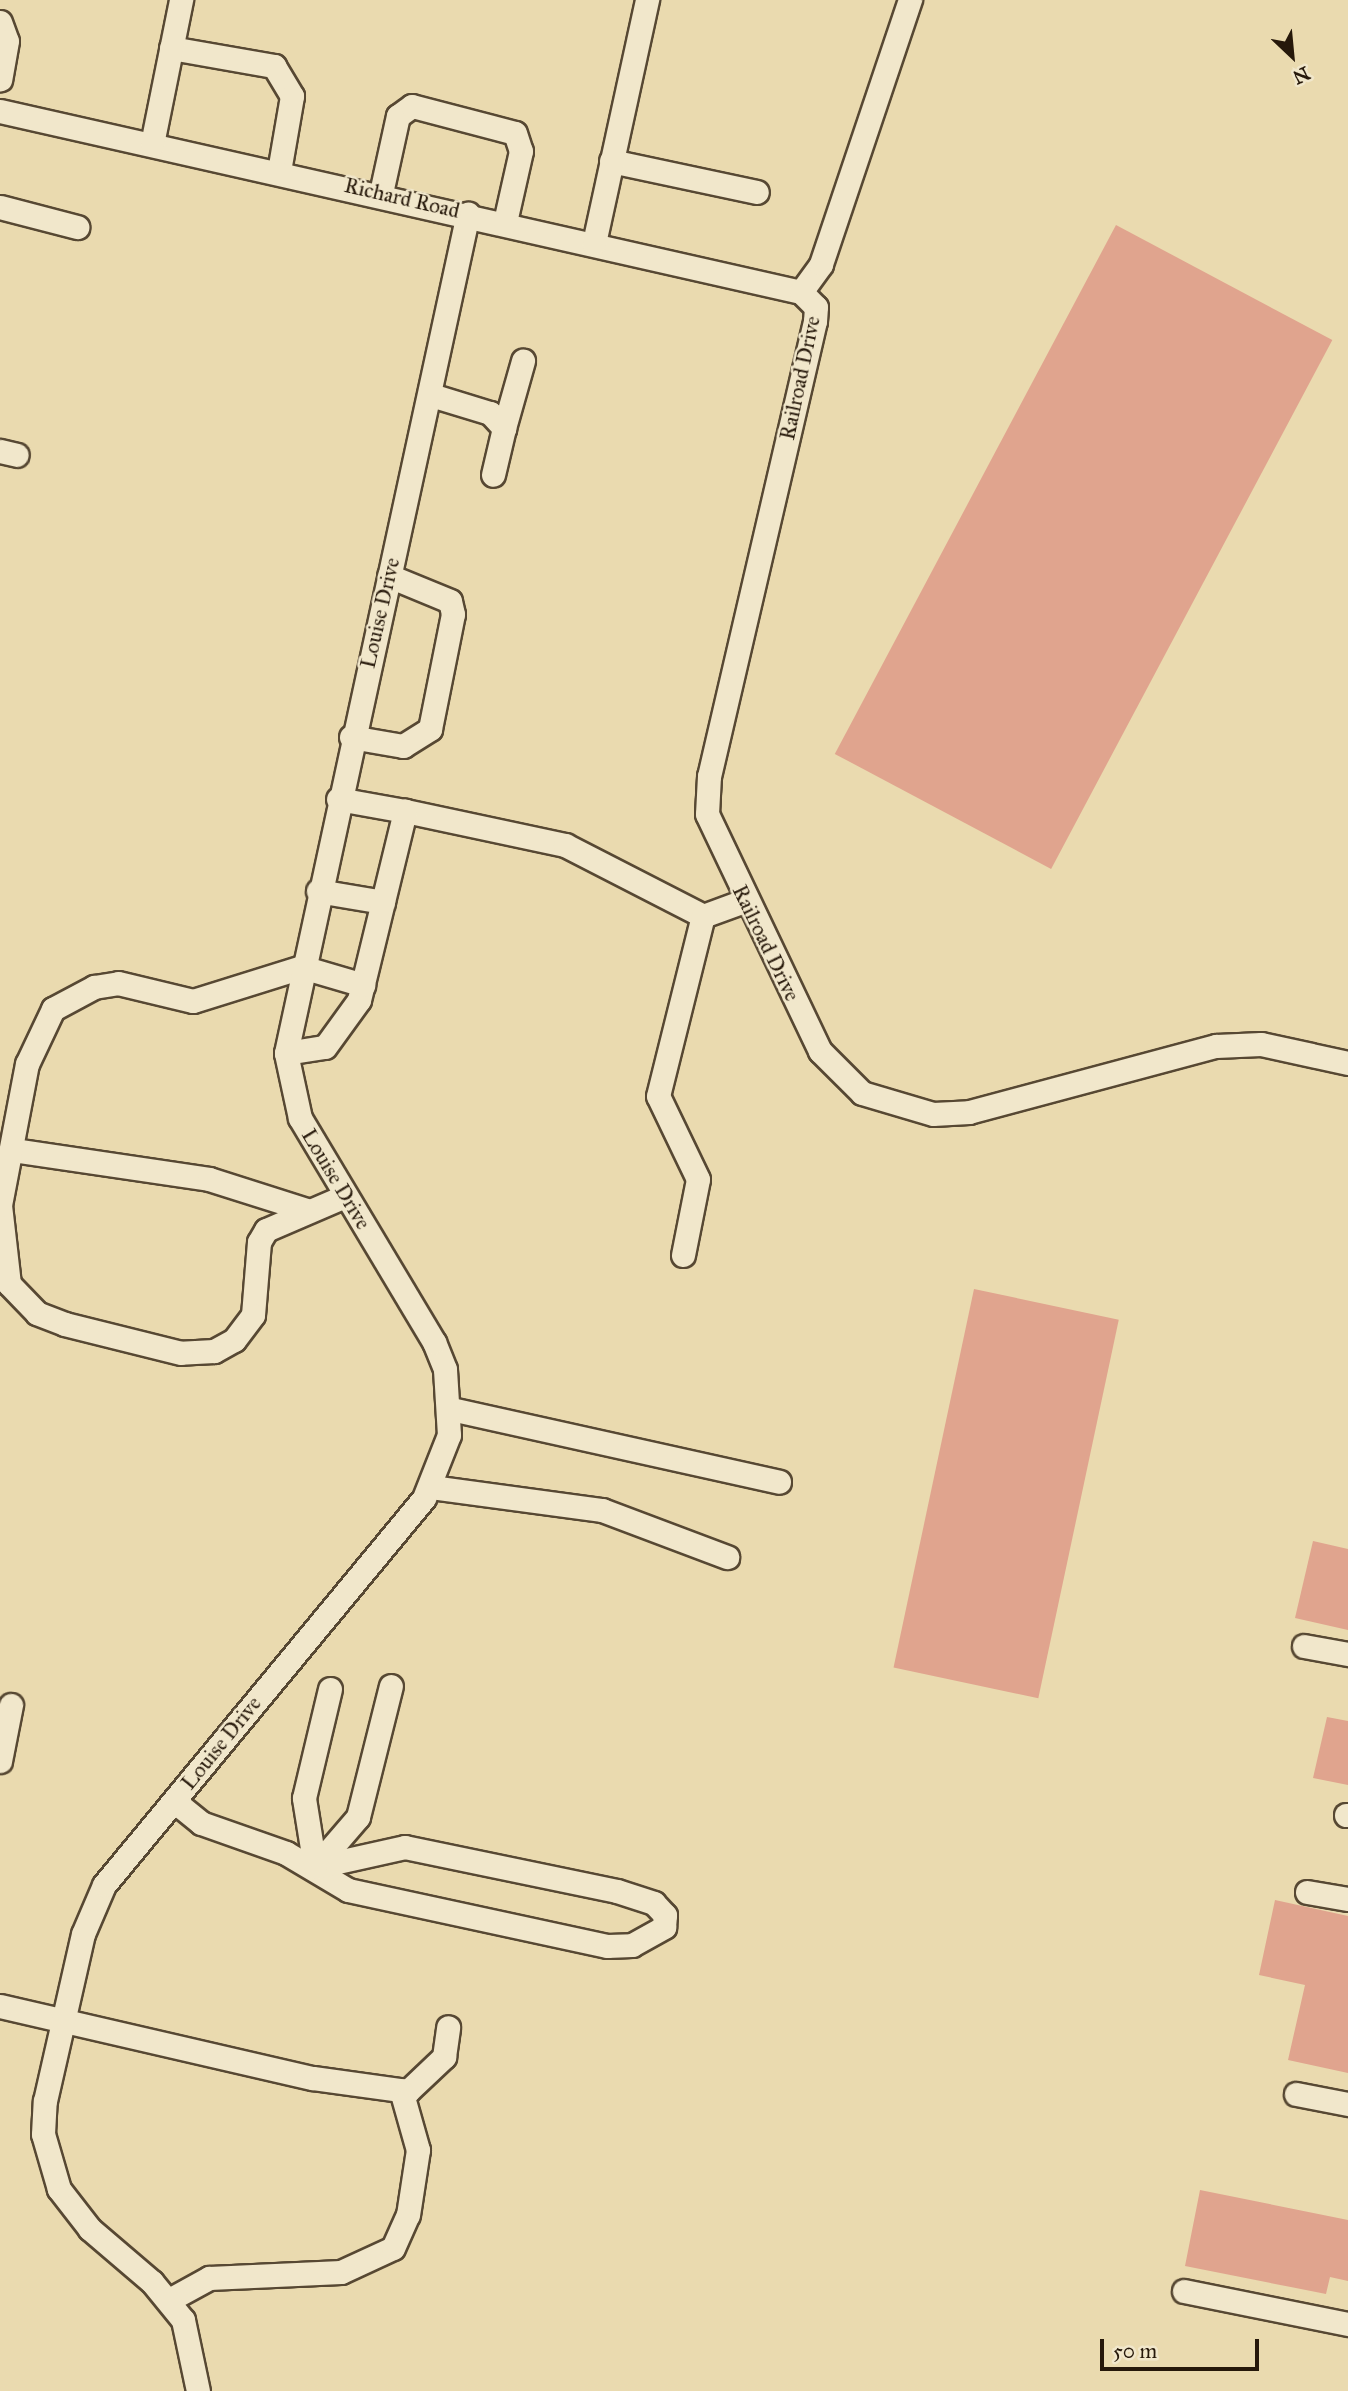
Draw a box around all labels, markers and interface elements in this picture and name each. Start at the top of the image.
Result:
north arrow [1257,21,1327,91]
text: N [1289,61,1314,89]
street label: Richard Road [342,173,462,223]
street label: Railroad Drive [775,314,825,442]
street label: Louise Drive [355,555,405,671]
street label: Railroad Drive [727,881,805,1005]
street label: Louise Drive [296,1124,376,1234]
street label: Louise Drive [176,1691,266,1795]
scale bar [1103,2324,1262,2368]
text: 50 m [1113,2338,1157,2364]

